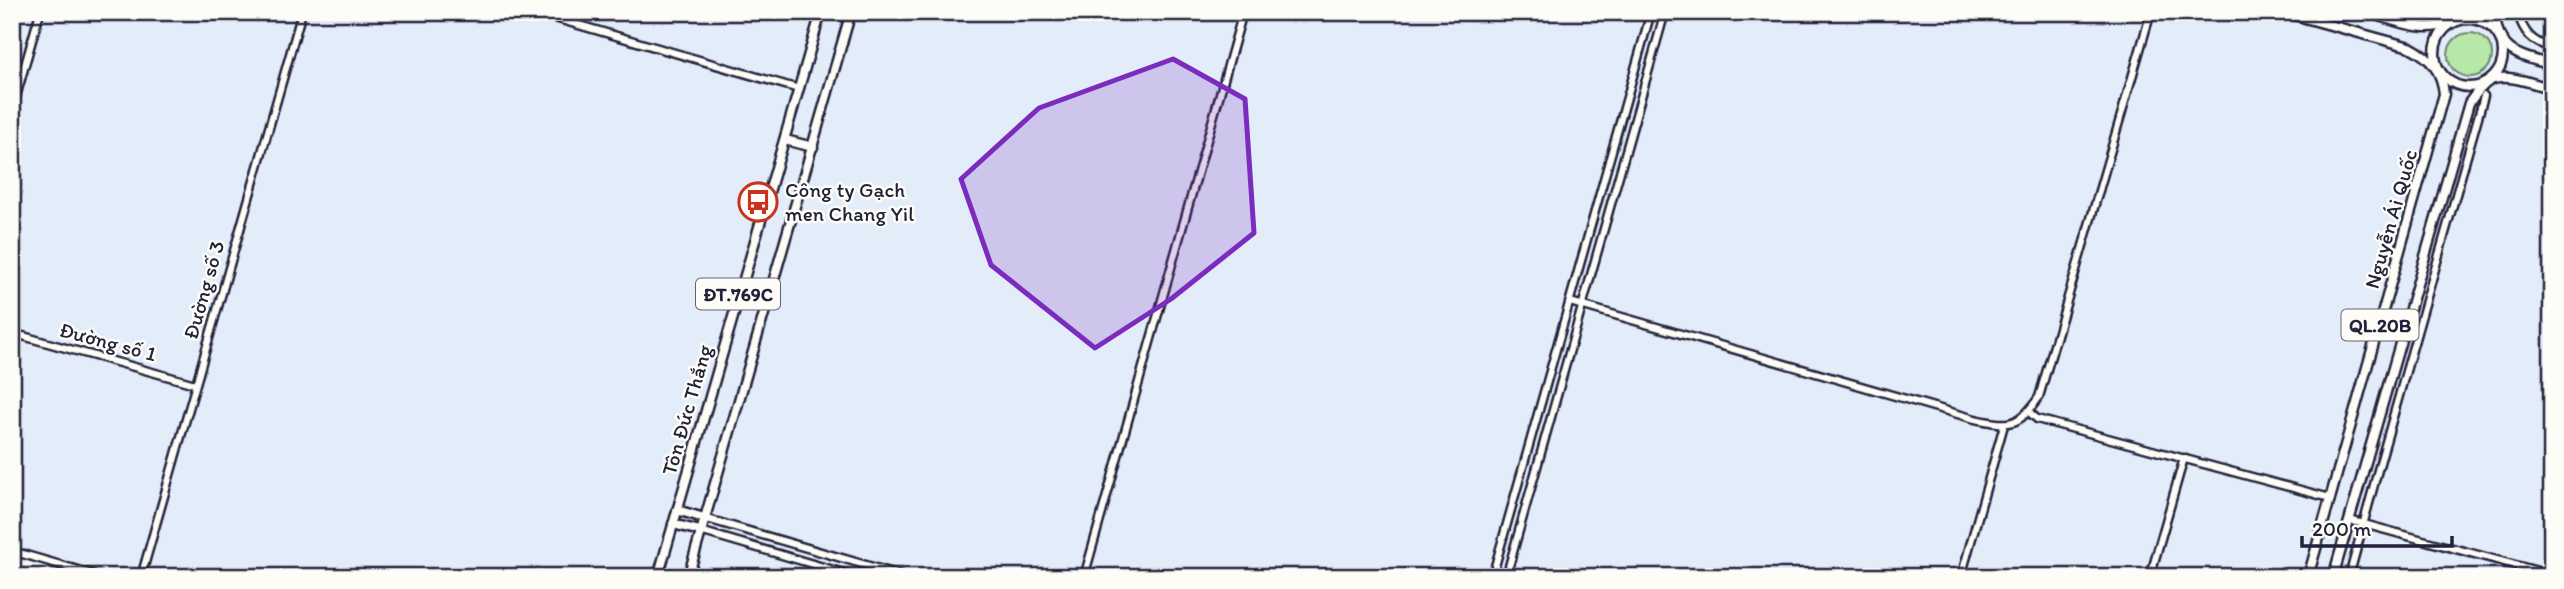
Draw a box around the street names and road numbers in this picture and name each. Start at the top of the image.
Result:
street label: Nguyễn Ái Quốc [2359,146,2422,291]
street label: Đường số 3 [178,238,229,342]
road number: ĐT.769C [696,278,780,310]
road number: QL.20B [2342,310,2418,340]
street label: Đường số 1 [57,317,160,367]
street label: Tôn Đức Thắng [656,342,717,478]

